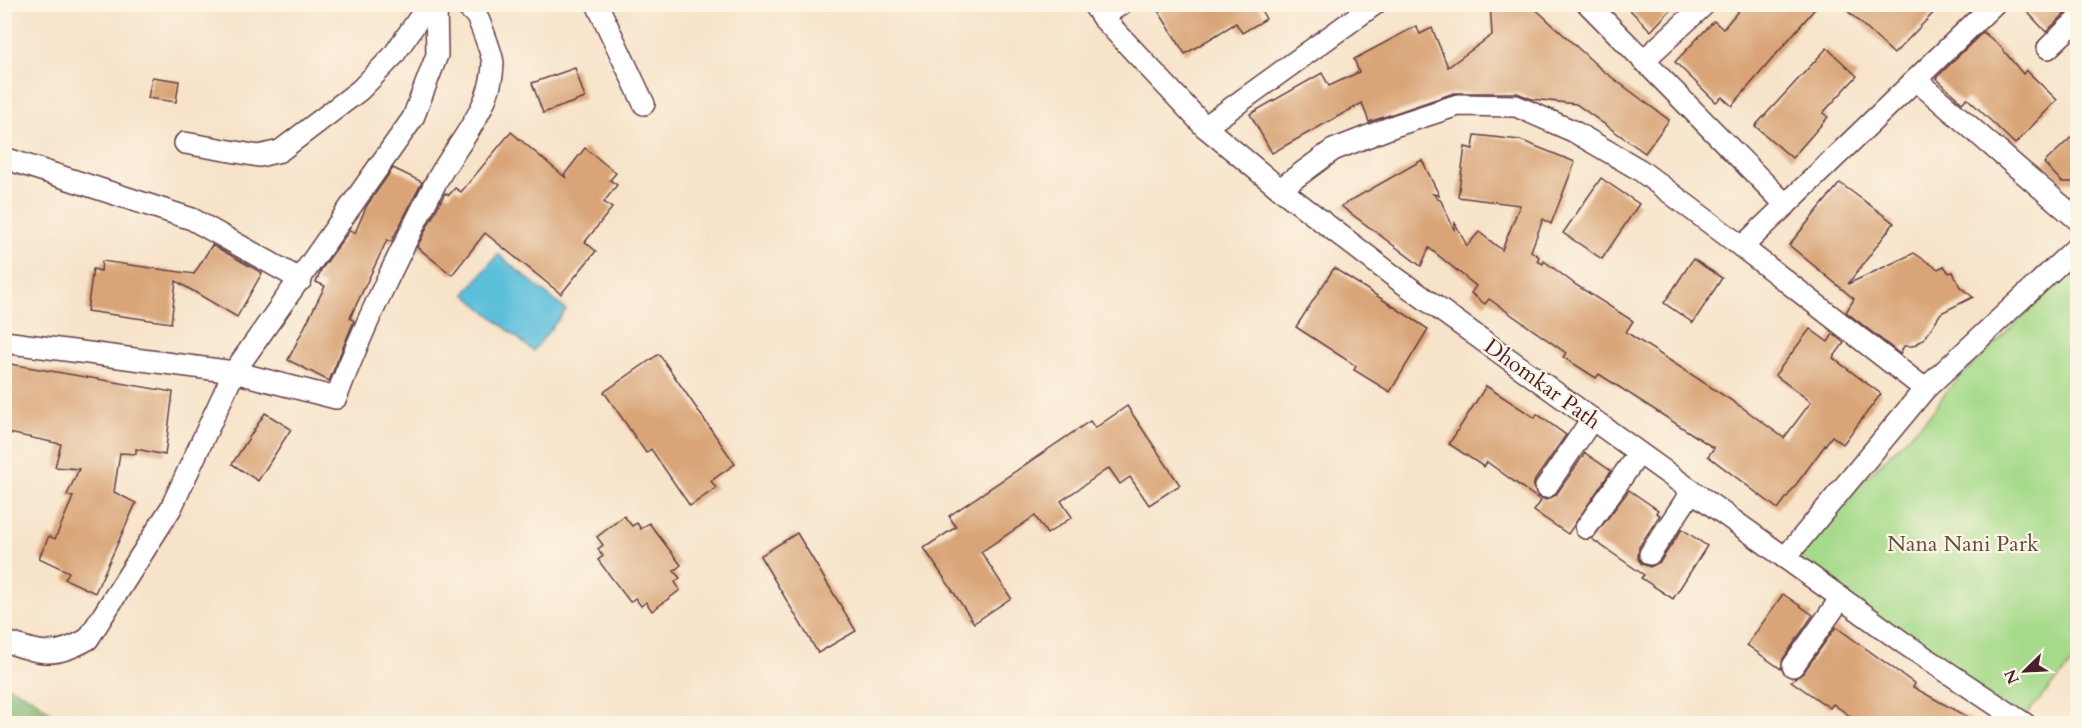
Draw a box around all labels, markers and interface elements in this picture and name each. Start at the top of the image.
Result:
street label: Dhomkar Path [1478,331,1607,436]
park label: Nana Nani Park [1887,529,2039,559]
north arrow [1995,641,2055,701]
text: N [1999,666,2025,688]

